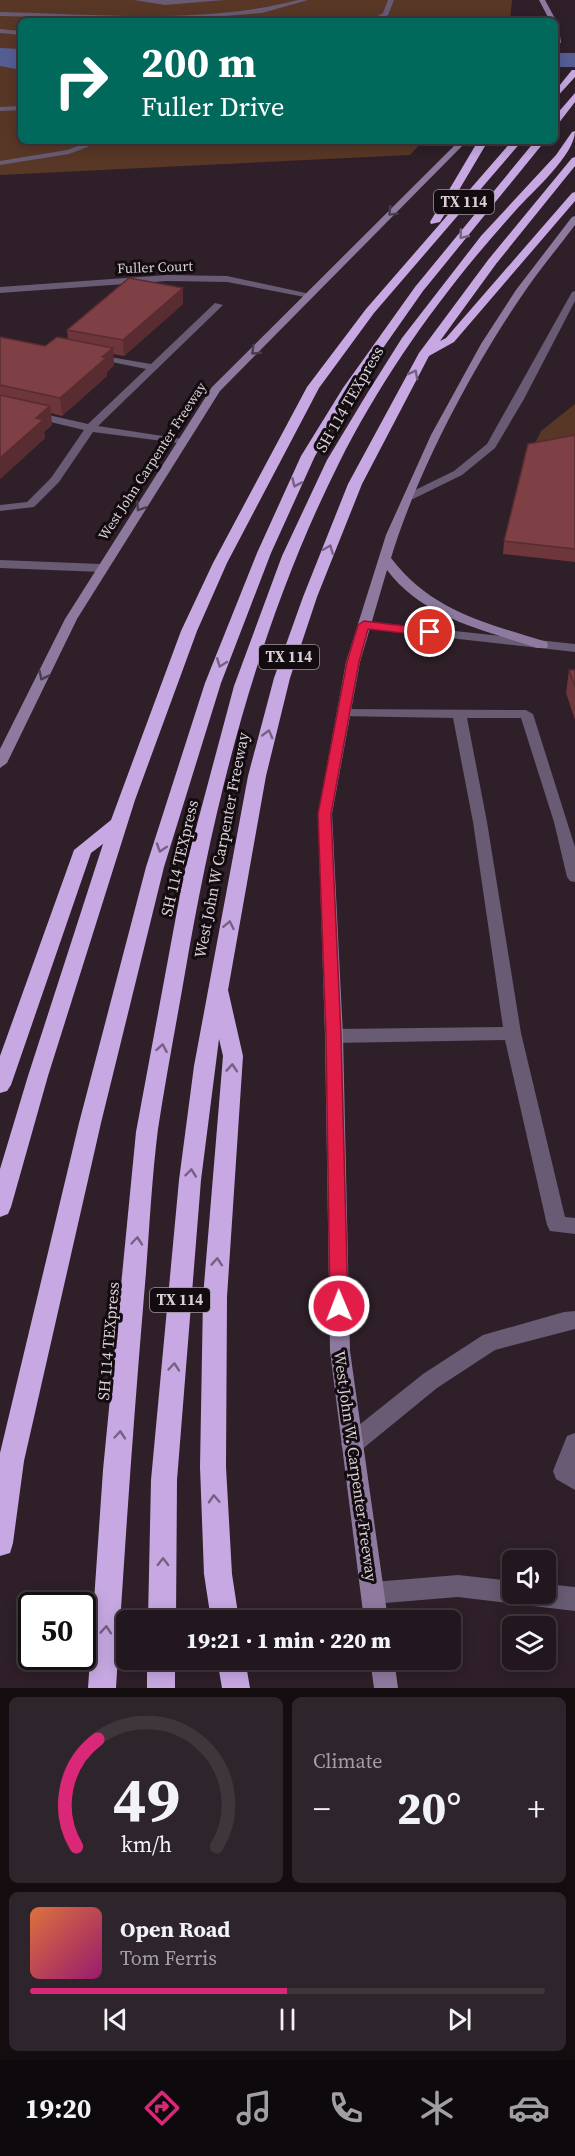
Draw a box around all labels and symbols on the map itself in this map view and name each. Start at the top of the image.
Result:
road number: TX 114 [434,190,494,214]
one-way arrow [389,205,400,216]
one-way arrow [460,228,471,239]
street label: Fuller Court [117,256,194,278]
street label: SH 114 TEXpress [310,342,388,456]
one-way arrow [251,343,262,354]
one-way arrow [407,370,418,380]
street label: West John Carpenter Freeway [93,377,211,544]
one-way arrow [291,477,303,488]
one-way arrow [136,500,147,511]
one-way arrow [322,544,334,555]
pin [404,606,455,657]
road number: TX 114 [259,645,319,669]
one-way arrow [216,657,228,668]
one-way arrow [38,670,50,681]
one-way arrow [260,729,273,739]
street label: West John W Carpenter Freeway [188,730,254,960]
street label: SH 114 TEXpress [155,798,203,918]
one-way arrow [155,842,168,853]
one-way arrow [222,920,235,930]
one-way arrow [155,1043,168,1053]
one-way arrow [225,1063,238,1072]
one-way arrow [185,1168,197,1177]
one-way arrow [130,1236,143,1245]
one-way arrow [210,1258,223,1267]
position arrow [307,1274,371,1338]
street label: SH 114 TEXpress [92,1281,124,1401]
road number: TX 114 [150,1288,210,1312]
street label: West John W. Carpenter Freeway [329,1349,383,1584]
one-way arrow [167,1362,180,1371]
one-way arrow [113,1431,126,1440]
one-way arrow [208,1495,221,1504]
one-way arrow [157,1557,169,1566]
speed limit sign: 50 [18,1592,96,1670]
one-way arrow [99,1625,112,1634]

